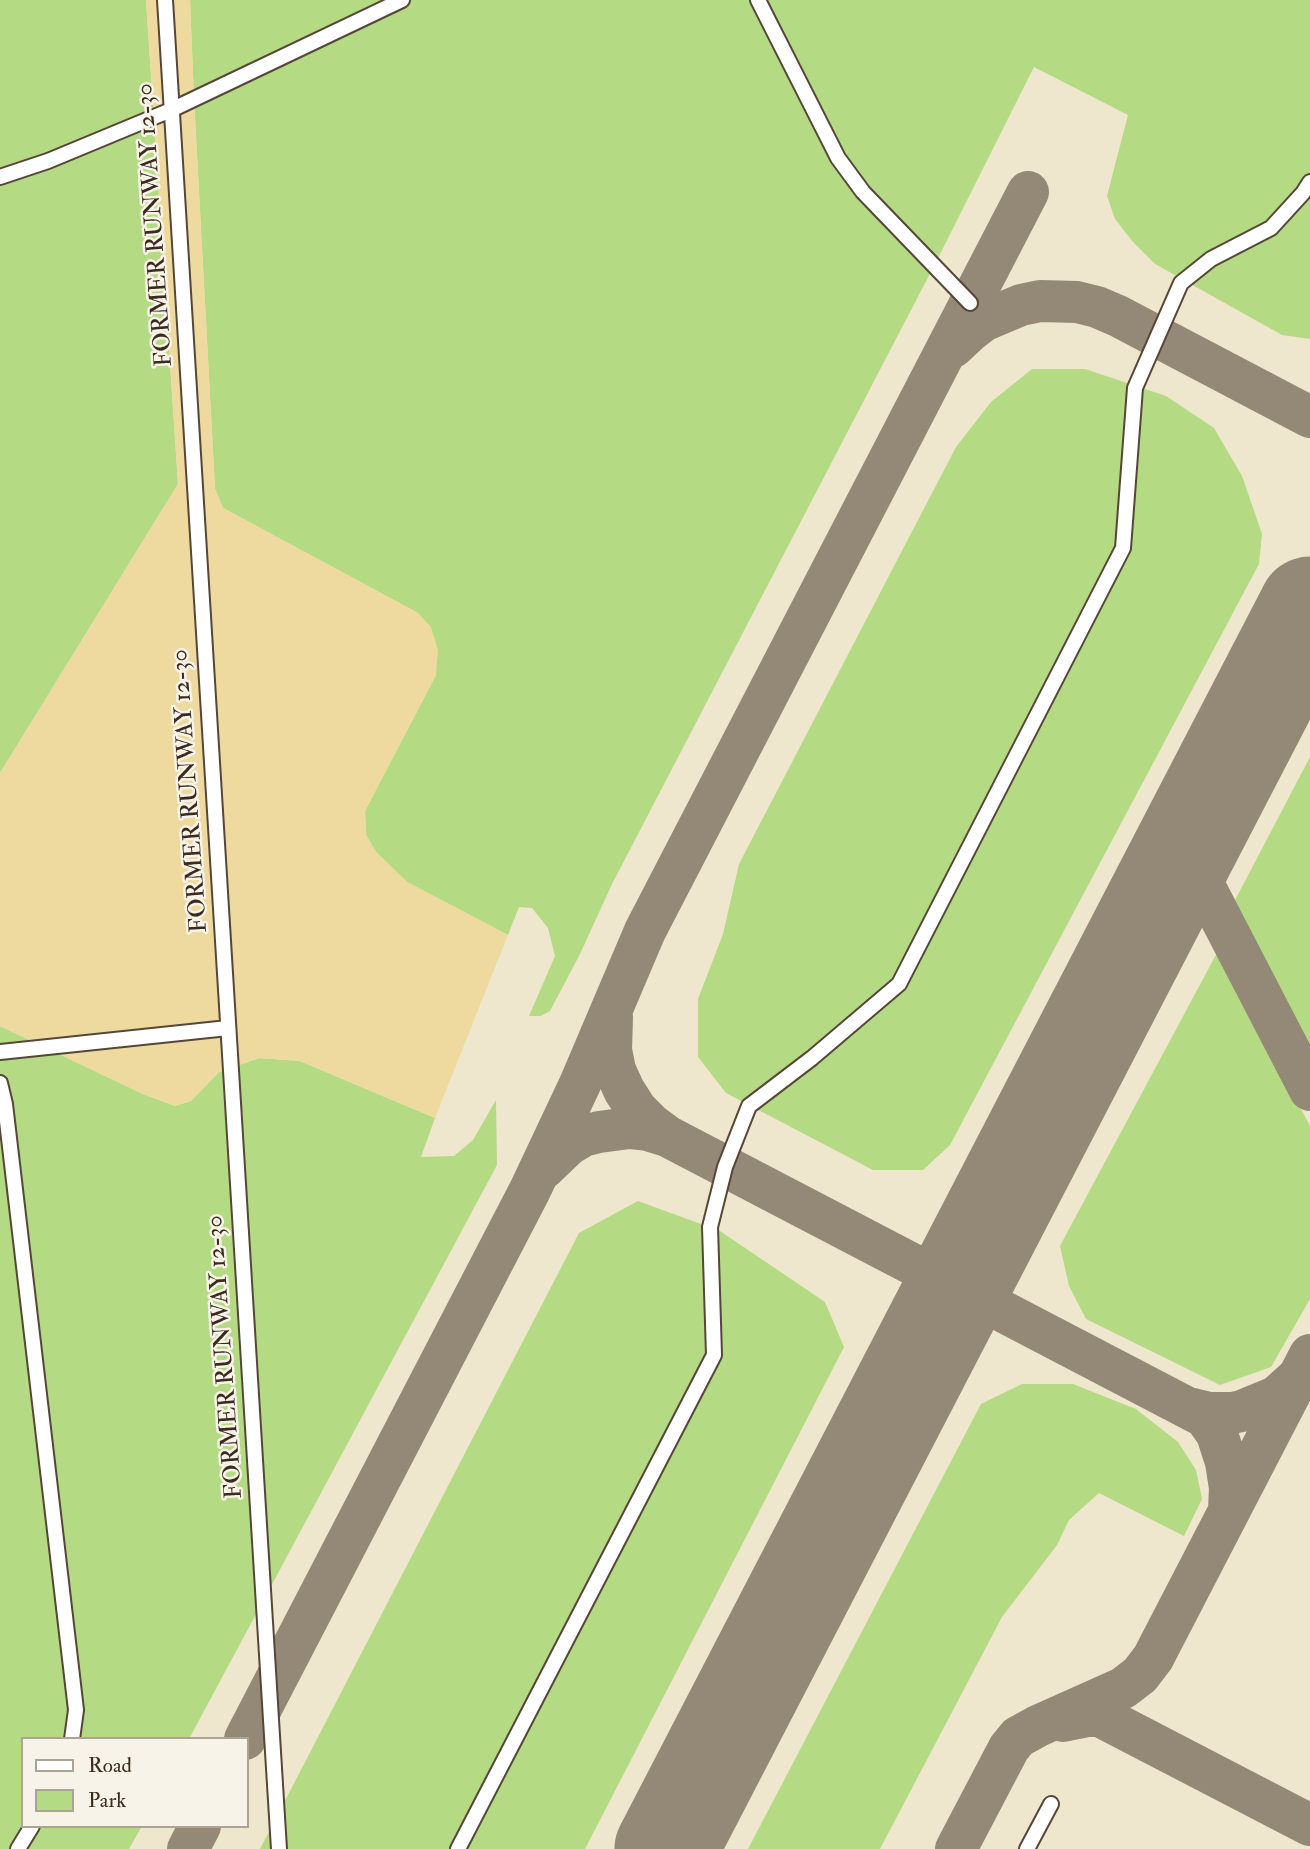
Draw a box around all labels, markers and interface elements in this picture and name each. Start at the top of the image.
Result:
street label: FORMER RUNWAY 12-30 [132,82,180,368]
street label: FORMER RUNWAY 12-30 [167,648,215,934]
street label: FORMER RUNWAY 12-30 [202,1214,250,1500]
legend [21,1737,248,1828]
text: Road [88,1752,132,1779]
text: Park [88,1787,126,1814]

